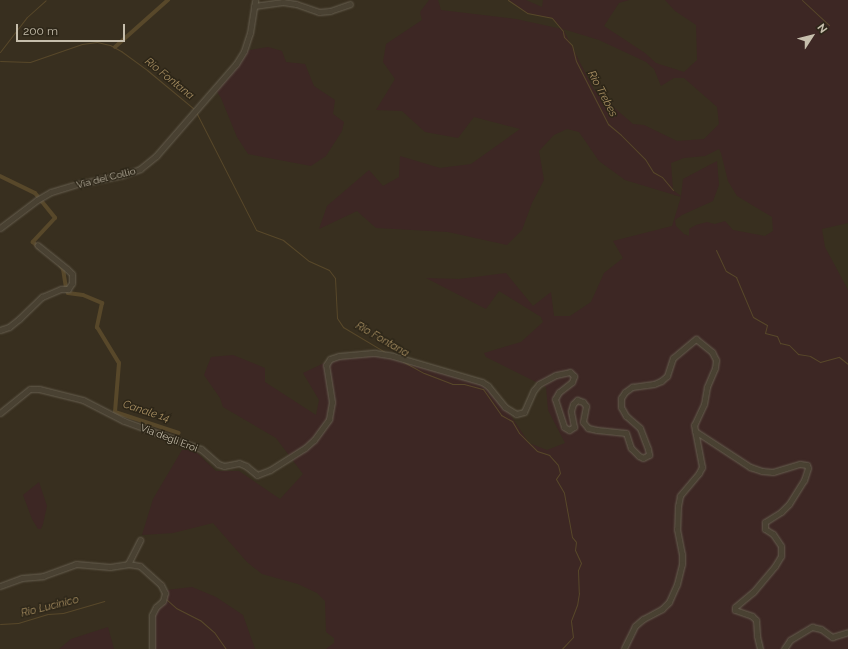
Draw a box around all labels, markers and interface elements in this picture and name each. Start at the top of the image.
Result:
scale bar [18,16,127,42]
north arrow [792,16,832,56]
text: N [814,21,830,36]
text: 200 m [23,24,58,38]
water label: Rio Fontana [142,55,196,103]
water label: Rio Trebes [584,68,620,120]
street label: Via del Collio [75,165,137,191]
water label: Rio Fontana [353,319,411,361]
water label: Canale 14 [121,398,171,426]
street label: Via degli Eroi [139,422,199,454]
water label: Rio Lucinico [20,593,80,621]

